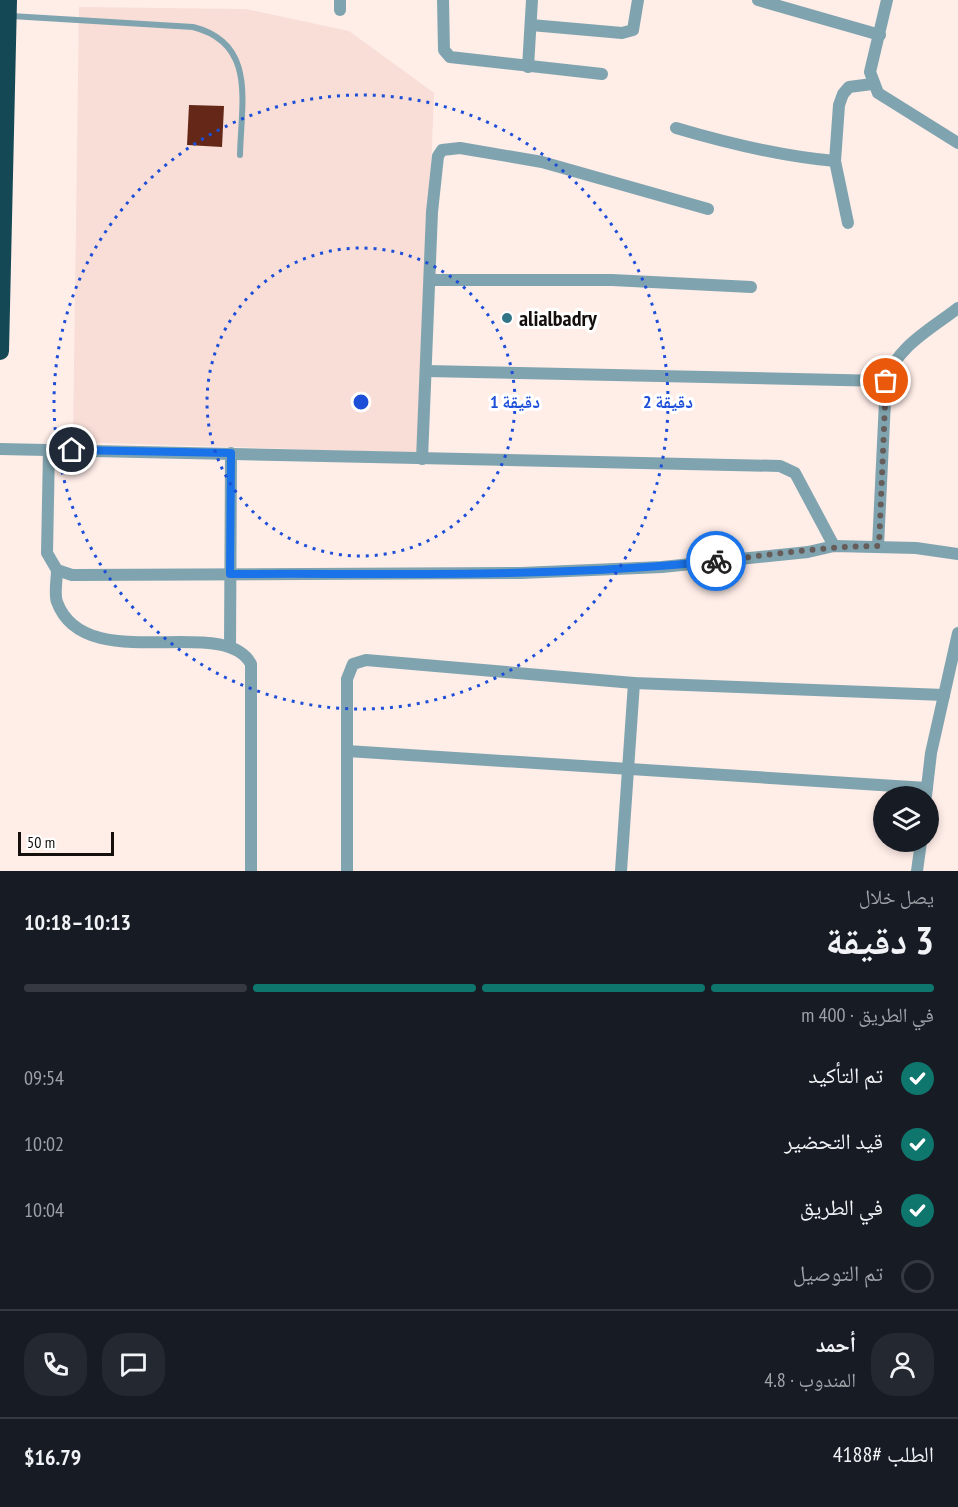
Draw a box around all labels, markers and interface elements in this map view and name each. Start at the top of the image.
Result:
place label: alialbadry [519,304,598,332]
marker: alialbadry [500,311,514,325]
pin [860,355,911,406]
icon: bag [869,364,902,397]
text: 1 دقيقة [490,390,540,413]
text: 2 دقيقة [643,390,693,413]
centre of rings [351,392,371,412]
pin [46,424,97,475]
icon: home [55,433,88,466]
courier [686,531,746,591]
icon: bike [700,545,733,578]
map controls [873,786,939,852]
button: layers [873,786,939,852]
scale bar [18,829,114,856]
text: 50 m [27,832,55,852]
text: يصل خلال [859,884,934,910]
text: 10:13–10:18 [24,908,131,936]
text: 3 دقيقة [825,914,934,965]
text: في الطريق · 400 m [801,1002,934,1028]
text: تم التأكيد [808,1061,883,1089]
icon: check [901,1062,934,1095]
text: 09:54 [24,1065,64,1091]
text: قيد التحضير [784,1127,883,1155]
icon: check [901,1128,934,1161]
text: 10:02 [24,1131,64,1157]
text: في الطريق [800,1193,883,1221]
icon: check [901,1194,934,1227]
text: 10:04 [24,1197,64,1223]
text: تم التوصيل [793,1259,883,1287]
text: أحمد [816,1330,856,1358]
button: phone [24,1333,87,1396]
button: chat [102,1333,165,1396]
button: person [871,1333,934,1396]
text: المندوب · 4.8 [764,1367,856,1393]
text: الطلب #4188 [833,1440,934,1468]
text: $16.79 [24,1443,81,1471]

